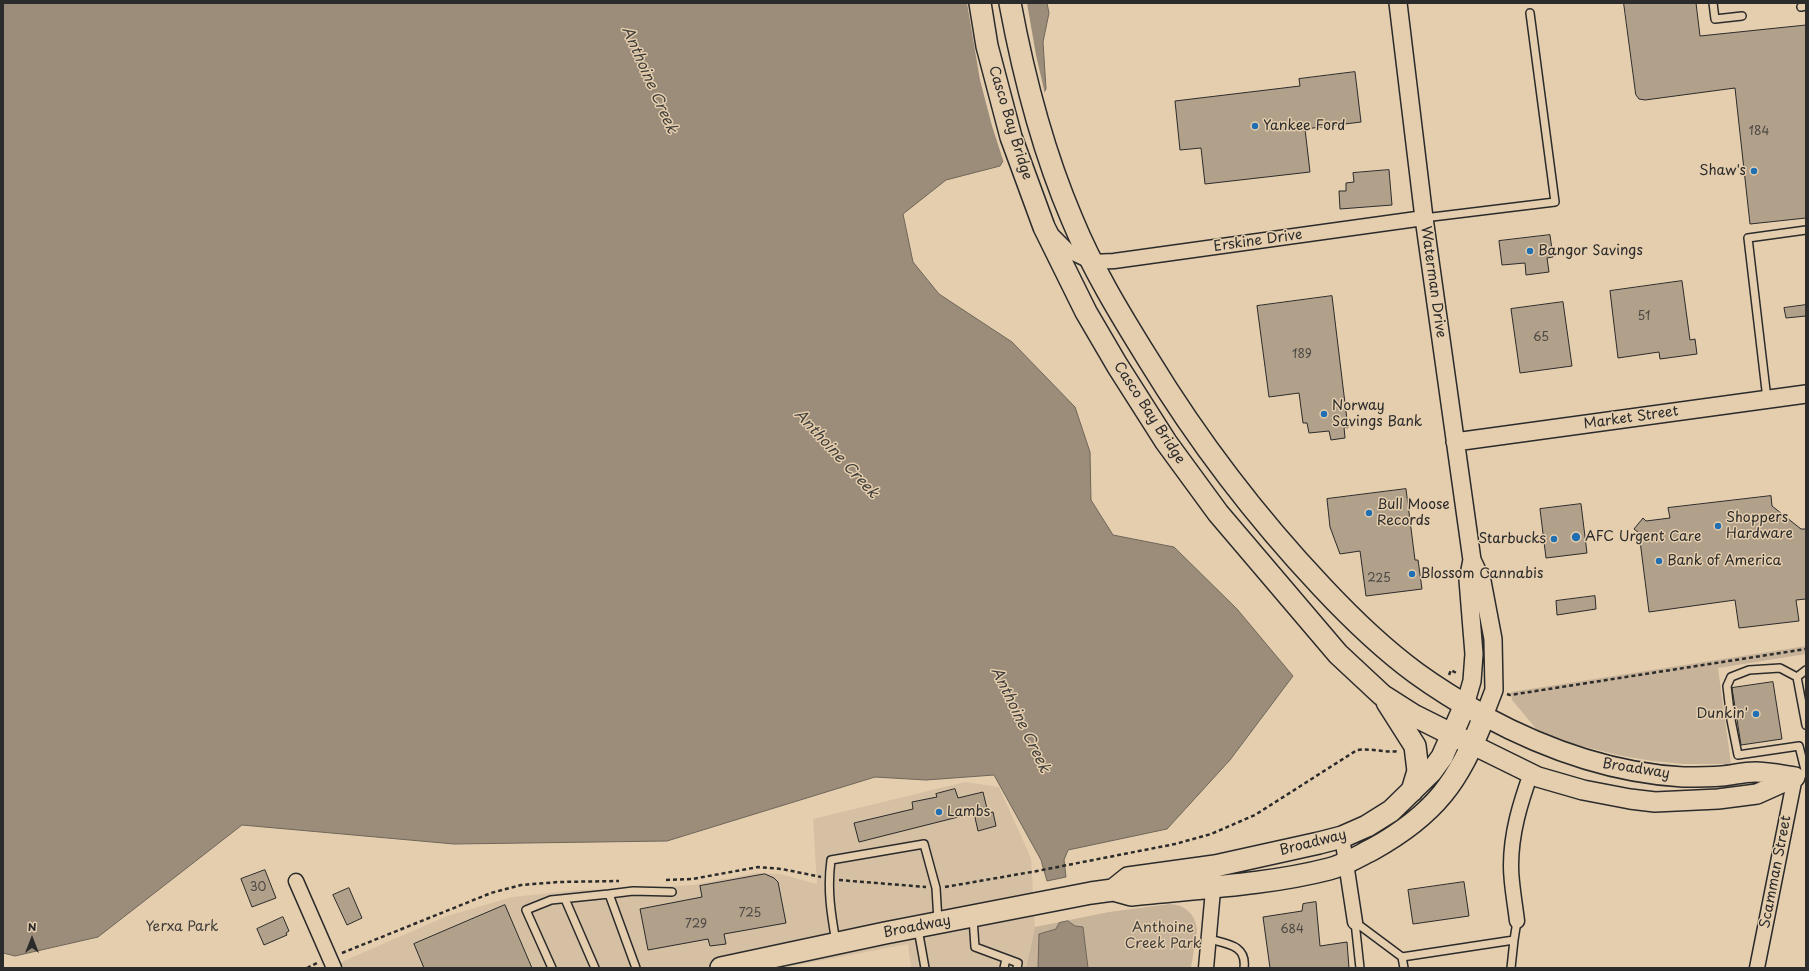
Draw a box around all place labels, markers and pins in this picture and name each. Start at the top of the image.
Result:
place label: Yankee Ford [1263,118,1345,134]
marker: Yankee Ford [1250,121,1260,131]
place label: Shaw's [1699,163,1746,179]
marker: Shaw's [1749,166,1759,176]
place label: Bangor Savings [1538,243,1643,259]
marker: Bangor Savings [1525,246,1535,256]
place label: Norway Savings Bank [1332,398,1422,430]
marker: Norway Savings Bank [1319,409,1329,419]
place label: Bull Moose Records [1377,497,1450,530]
marker: Bull Moose Records [1364,508,1374,518]
place label: Shoppers Hardware [1726,510,1793,542]
marker: Shoppers Hardware [1713,521,1723,531]
place label: AFC Urgent Care [1585,529,1701,545]
place label: Starbucks [1478,531,1546,547]
marker: AFC Urgent Care [1570,531,1582,543]
marker: Starbucks [1549,534,1559,544]
place label: Bank of America [1667,553,1781,569]
marker: Bank of America [1654,556,1664,566]
place label: Blossom Cannabis [1420,566,1543,582]
marker: Blossom Cannabis [1407,569,1417,579]
place label: Dunkin' [1696,706,1748,722]
marker: Dunkin' [1751,709,1761,719]
place label: Lambs [947,804,990,820]
marker: Lambs [934,807,944,817]

